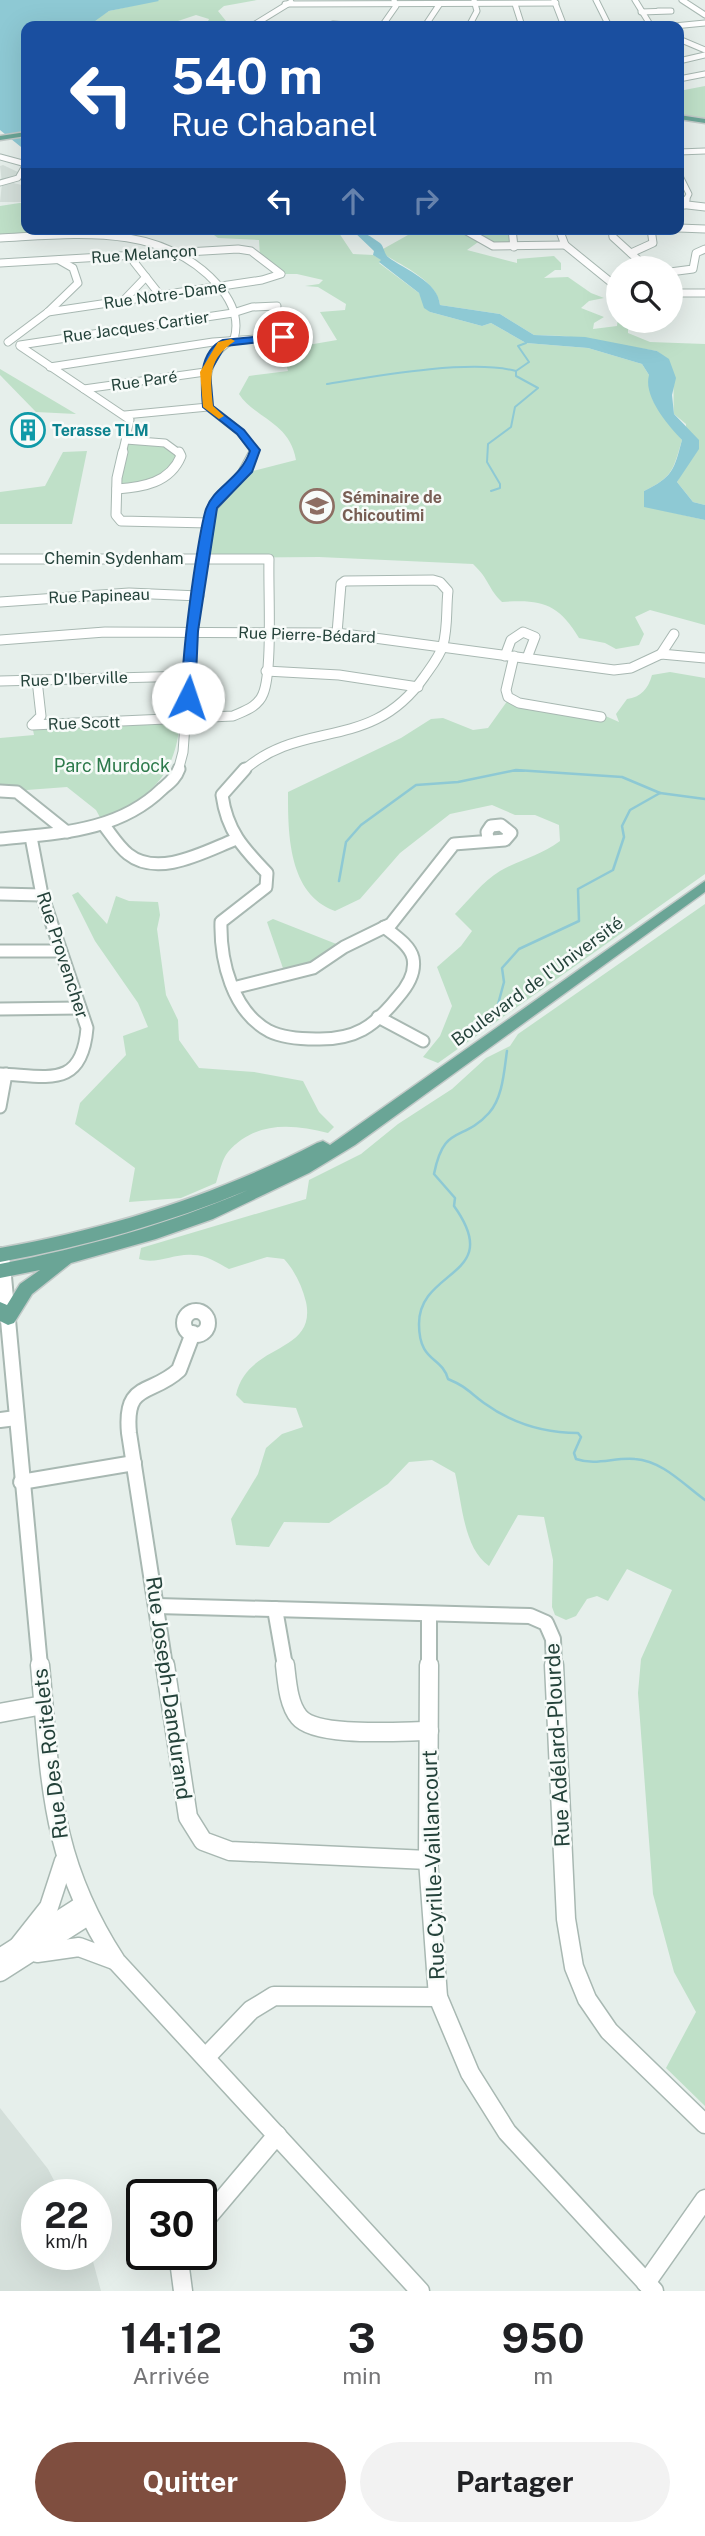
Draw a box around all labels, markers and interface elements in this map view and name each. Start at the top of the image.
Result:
text: 540 m [171,47,323,105]
icon: left [56,49,147,140]
text: Rue Chabanel [171,106,378,143]
icon: left [261,182,299,220]
icon: ahead [334,182,372,220]
icon: right [407,182,445,220]
street label: Rue Melançon [91,241,197,267]
map controls [606,256,683,333]
button: search [606,256,683,333]
street label: Rue Notre-Dame [102,277,228,313]
street label: Rue Jacques Cartier [62,307,210,347]
pin [253,307,313,367]
icon: arrive [264,318,302,356]
street label: Rue Paré [110,367,178,395]
building icon: Terasse TLM [9,411,47,449]
place label: Terasse TLM [52,421,149,440]
school or university icon: Séminaire de Chicoutimi [298,487,336,525]
place label: Séminaire de Chicoutimi [342,488,442,525]
street label: Chemin Sydenham [44,549,184,568]
street label: Rue Papineau [48,585,150,607]
street label: Rue Pierre-Bédard [238,623,376,647]
position arrow [151,661,225,735]
street label: Rue D'Iberville [20,668,128,690]
street label: Rue Scott [47,712,121,734]
park label: Parc Murdock [54,755,170,776]
street label: Rue Provencher [33,889,93,1021]
street label: Boulevard de l'Université [447,912,627,1050]
street label: Rue Joseph-Dandurand [141,1575,197,1801]
street label: Rue Adélard-Plourde [539,1642,575,1848]
street label: Rue Des Roitelets [27,1667,73,1841]
street label: Rue Cyrille-Vaillancourt [416,1749,450,1981]
speed limit sign: 30 [126,2179,217,2270]
text: 22 [44,2195,89,2236]
text: km/h [45,2231,88,2252]
text: 14:12 [120,2313,222,2362]
text: 3 [348,2313,376,2362]
text: 950 [502,2313,585,2362]
text: Arrivée [132,2362,210,2389]
text: min [342,2362,381,2389]
text: m [533,2362,553,2389]
button: Quitter [35,2442,346,2522]
button: Partager [360,2442,670,2522]

